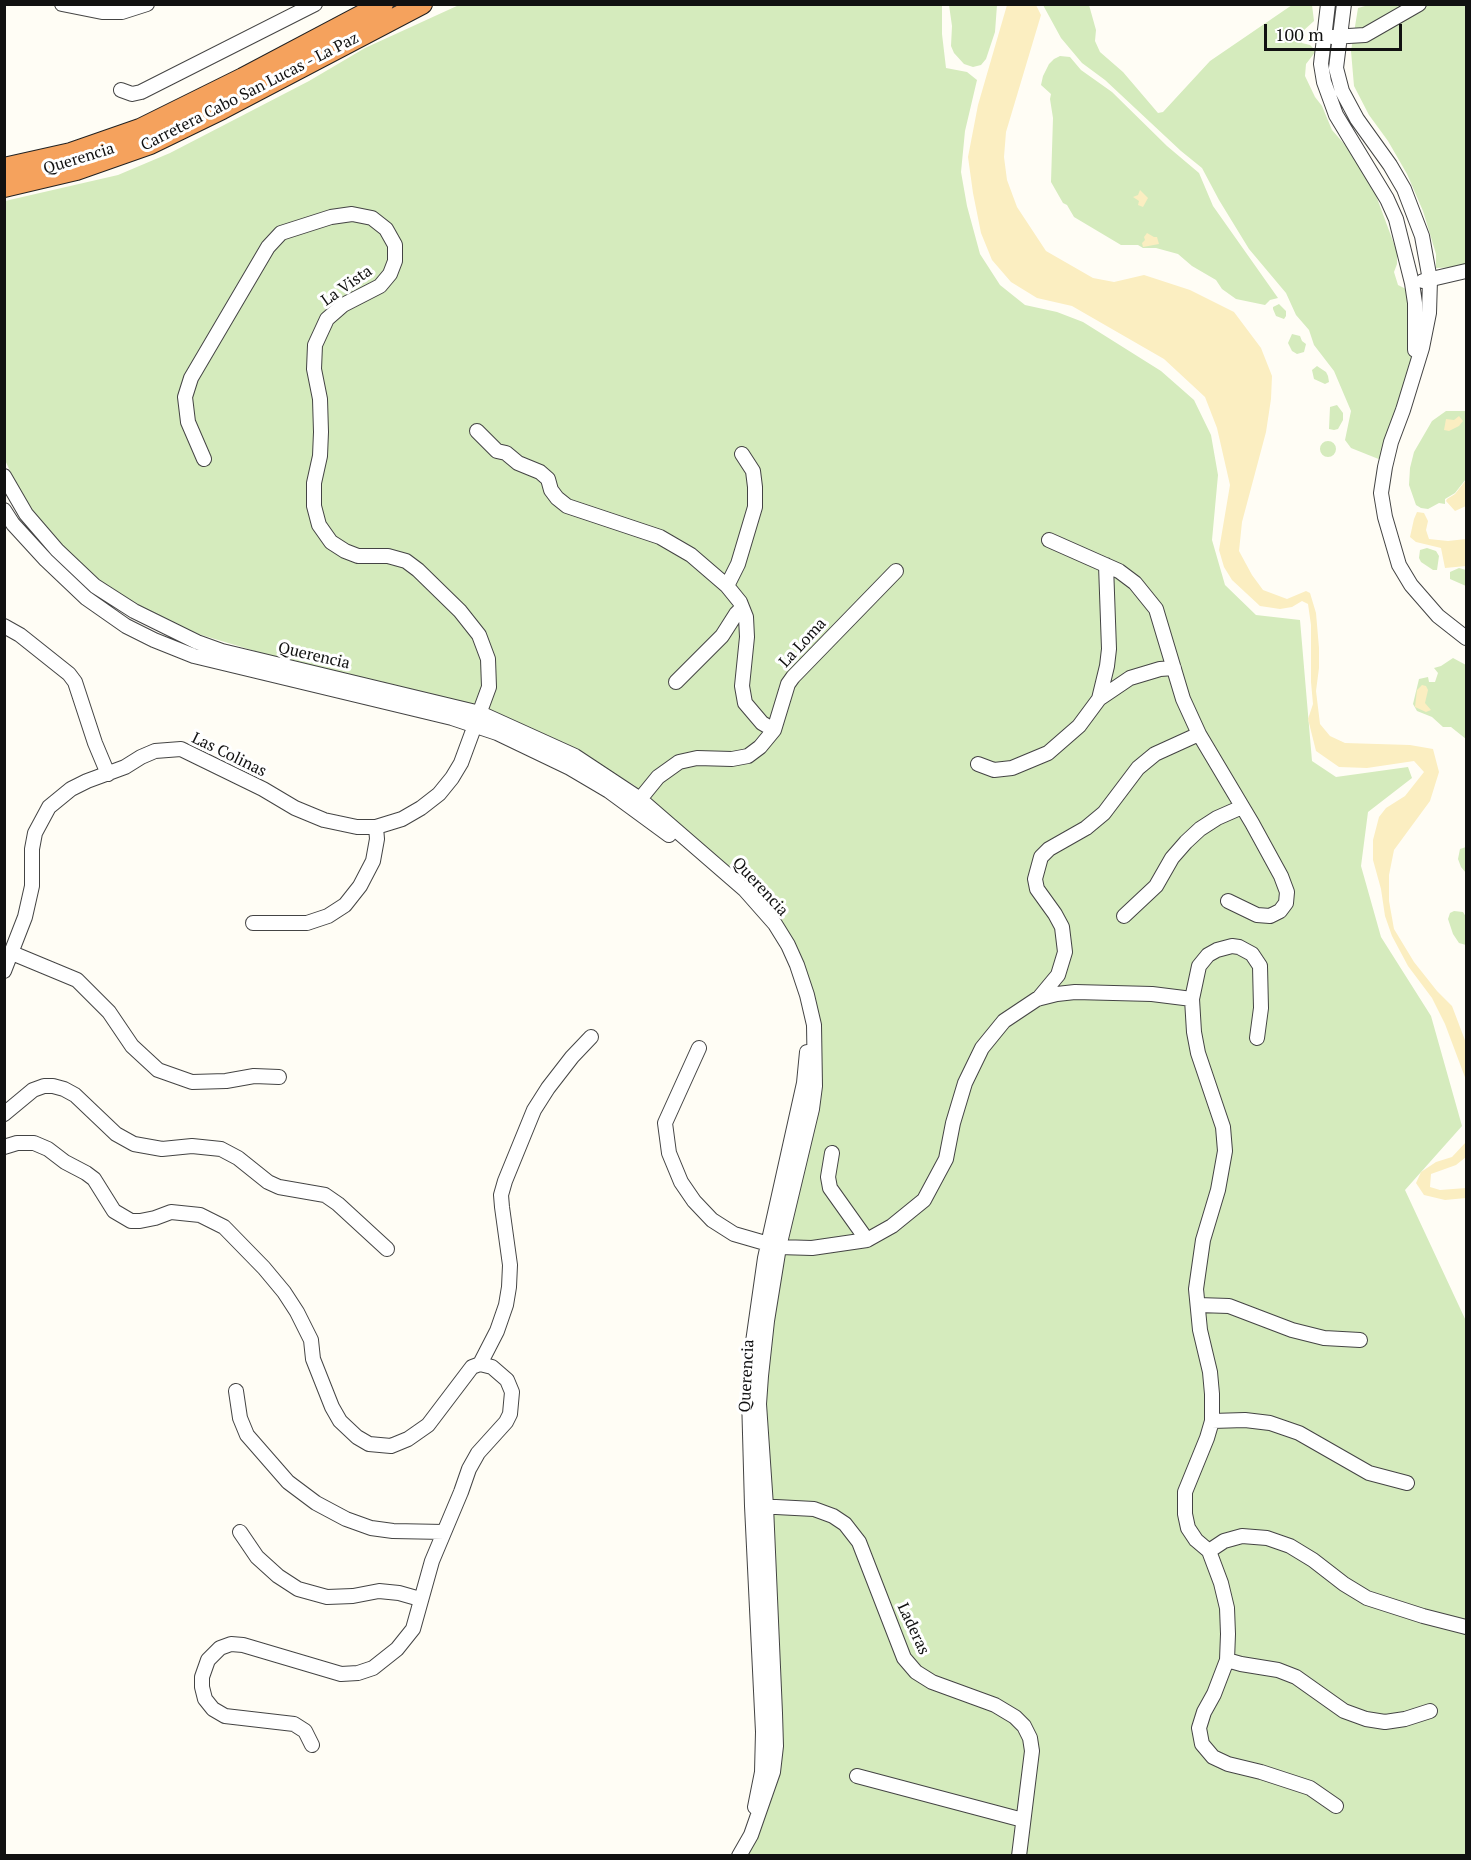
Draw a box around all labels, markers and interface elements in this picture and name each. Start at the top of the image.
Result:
scale bar [1267,12,1405,50]
text: 100 m [1275,22,1324,46]
street label: Carretera Cabo San Lucas - La Paz [138,29,362,155]
street label: Querencia [41,139,117,179]
street label: La Vista [318,262,376,310]
street label: La Loma [775,614,831,672]
street label: Querencia [276,638,352,674]
street label: Las Colinas [189,729,269,781]
street label: Querencia [728,854,792,920]
street label: Querencia [735,1339,759,1413]
street label: Laderas [893,1600,933,1658]

